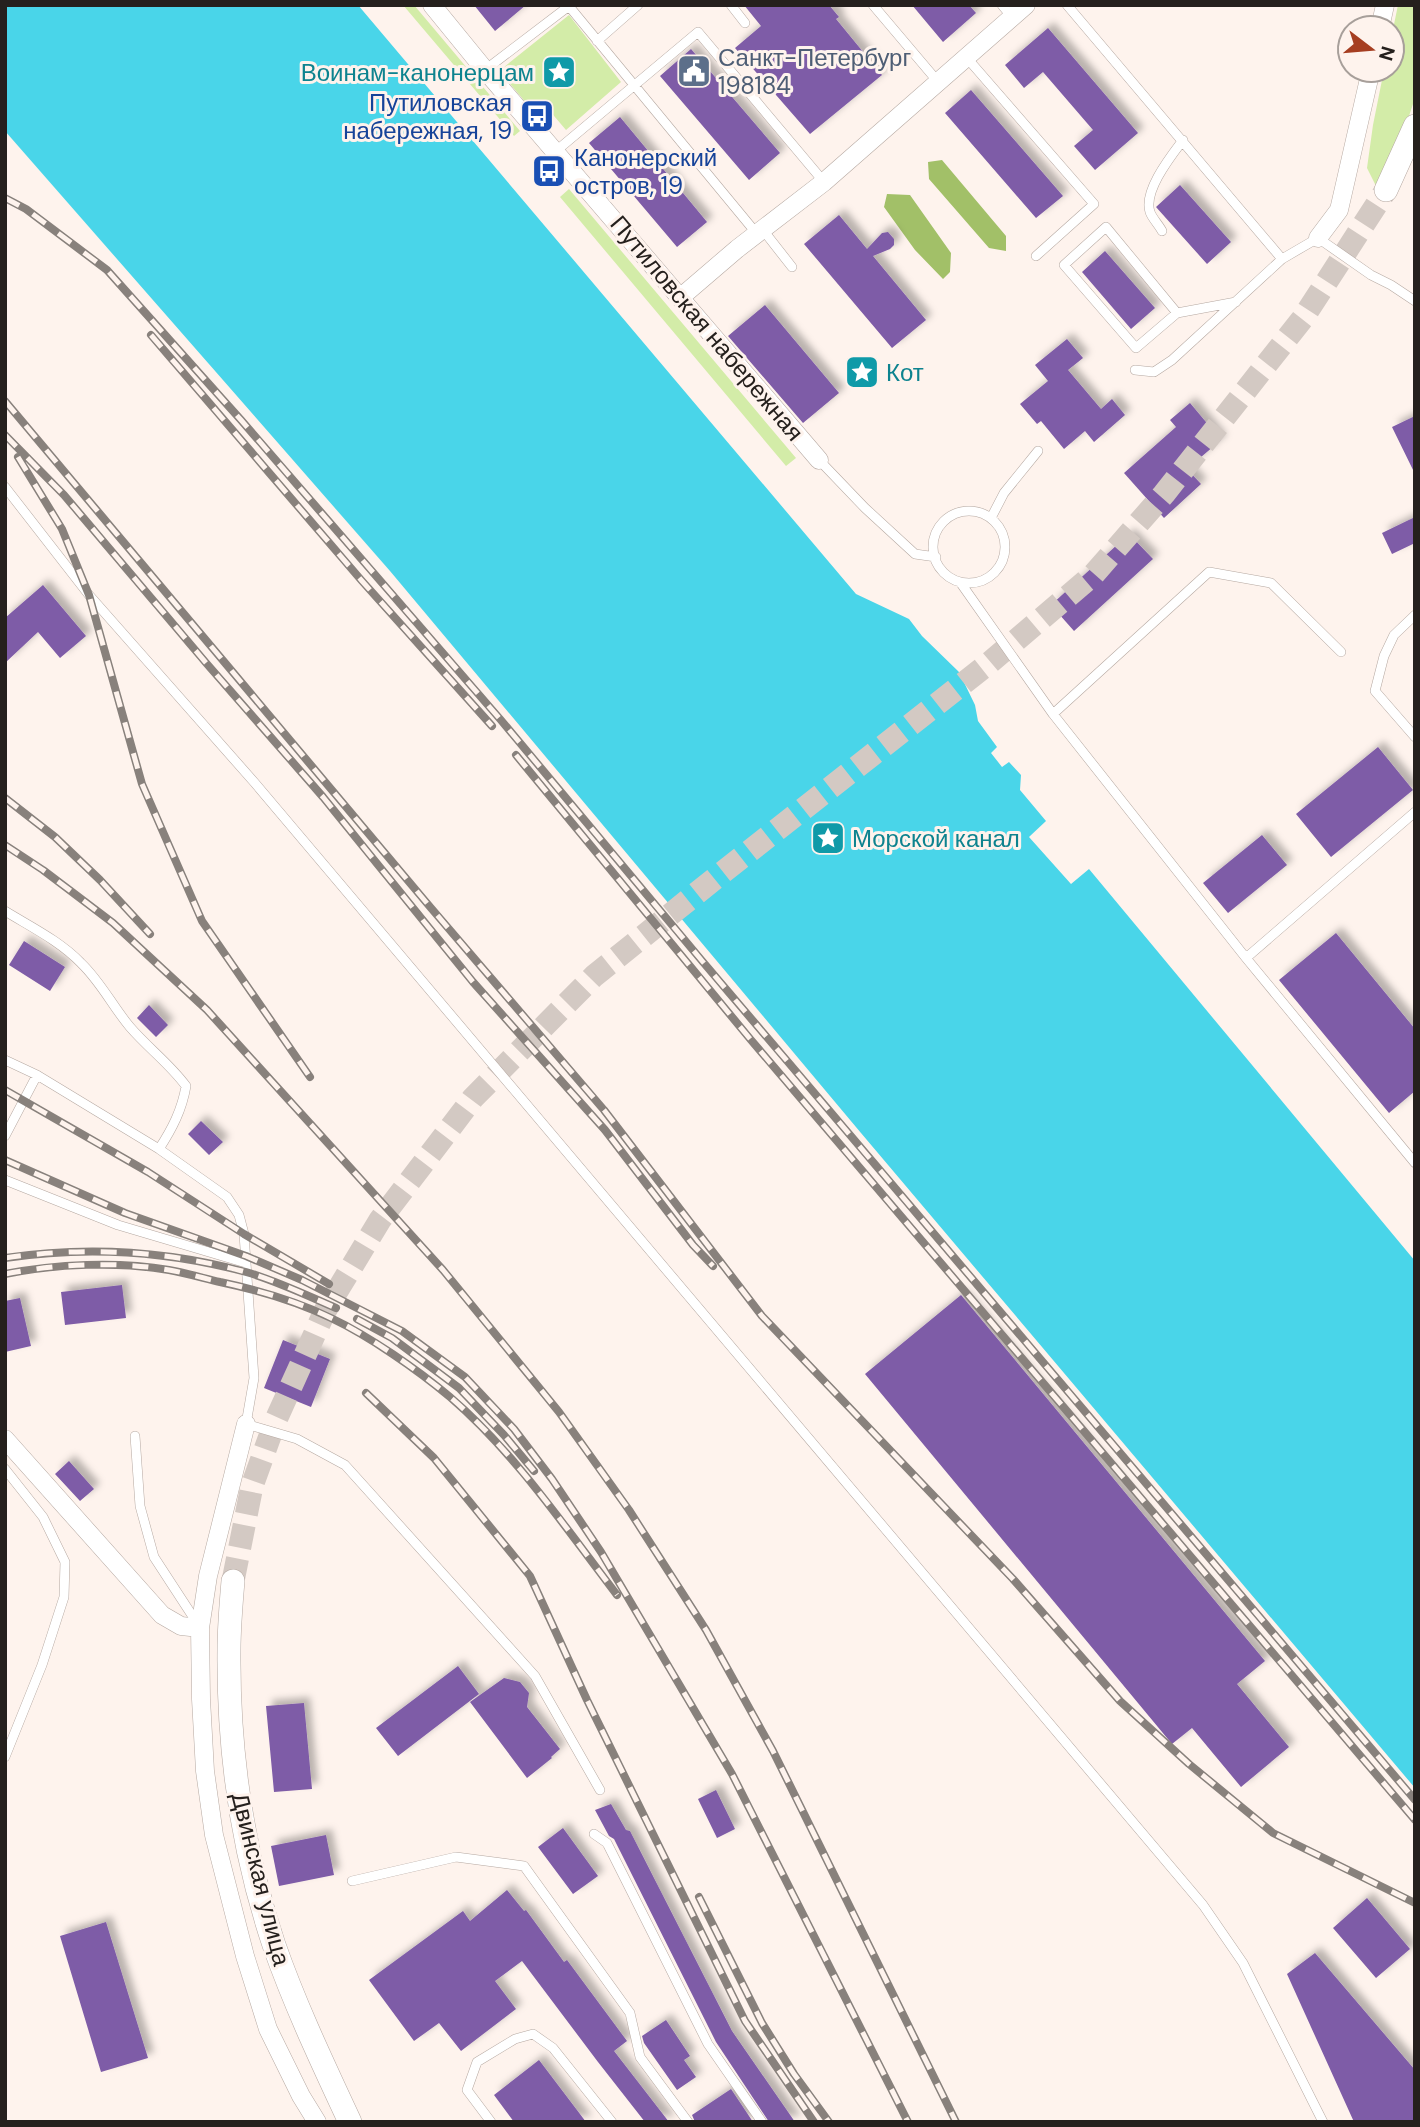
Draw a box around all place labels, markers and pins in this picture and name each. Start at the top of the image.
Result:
place label: Санкт-Петербург 198184 [718,42,911,101]
public building icon: Санкт-Петербург 198184 [675,52,713,90]
place icon: Воинам-канонерцам [540,53,578,91]
place label: Воинам-канонерцам [301,57,534,88]
place label: Путиловская набережная, 19 [343,87,512,146]
bus stop icon: Путиловская набережная, 19 [518,97,556,135]
place label: Канонерский остров, 19 [574,142,717,201]
bus stop icon: Канонерский остров, 19 [530,152,568,190]
place icon: Кот [843,353,881,391]
place label: Кот [886,357,924,388]
place icon: Морской канал [809,819,847,857]
place label: Морской канал [852,823,1020,854]

